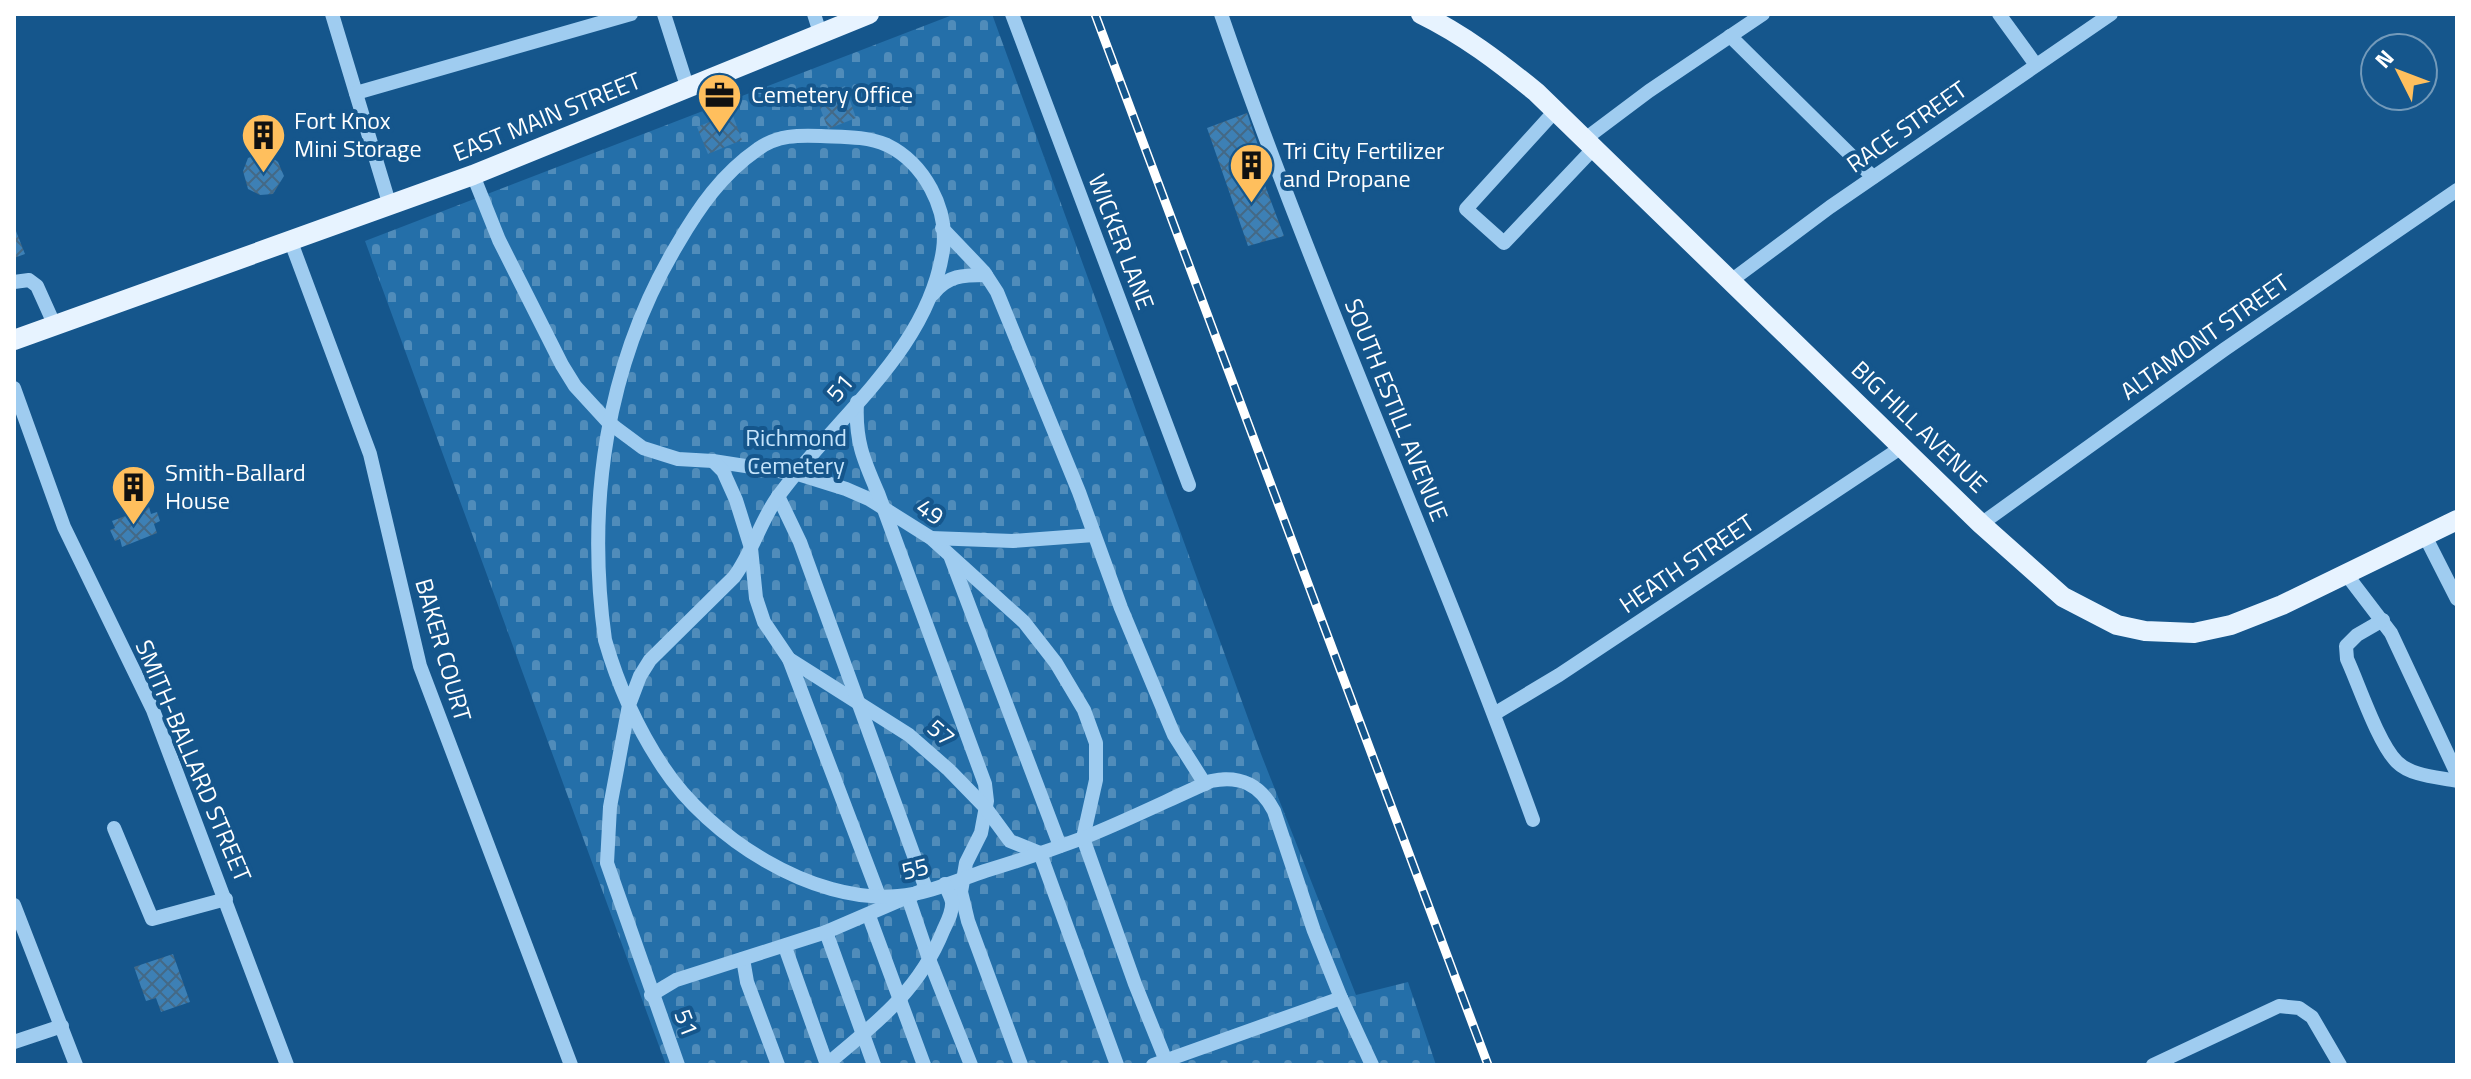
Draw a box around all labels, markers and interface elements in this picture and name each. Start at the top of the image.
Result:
north arrow [2359,32,2439,112]
text: N [2366,42,2402,76]
street label: EAST MAIN STREET [447,62,646,170]
office icon: Cemetery Office [696,71,744,134]
street label: RACE STREET [1839,71,1974,181]
place label: Cemetery Office [751,76,913,112]
place label: Fort Knox Mini Storage [294,102,422,166]
building icon: Fort Knox Mini Storage [239,111,287,174]
place label: Tri City Fertilizer and Propane [1283,132,1444,196]
building icon: Tri City Fertilizer and Propane [1228,141,1276,204]
street label: WICKER LANE [1080,169,1164,315]
street label: ALTAMONT STREET [2113,264,2297,408]
street label: SOUTH ESTILL AVENUE [1336,293,1458,526]
street label: BIG HILL AVENUE [1844,352,1996,501]
street label: 51 [817,365,862,409]
park label: Richmond Cemetery [745,419,847,483]
place label: Smith-Ballard House [165,454,306,518]
building icon: Smith-Ballard House [110,463,158,526]
street label: 49 [909,489,952,534]
street label: HEATH STREET [1612,504,1762,622]
street label: BAKER COURT [406,574,482,726]
street label: SMITH-BALLARD STREET [127,634,261,888]
street label: 57 [920,710,964,755]
street label: 55 [897,847,932,889]
street label: 51 [665,1004,709,1042]

